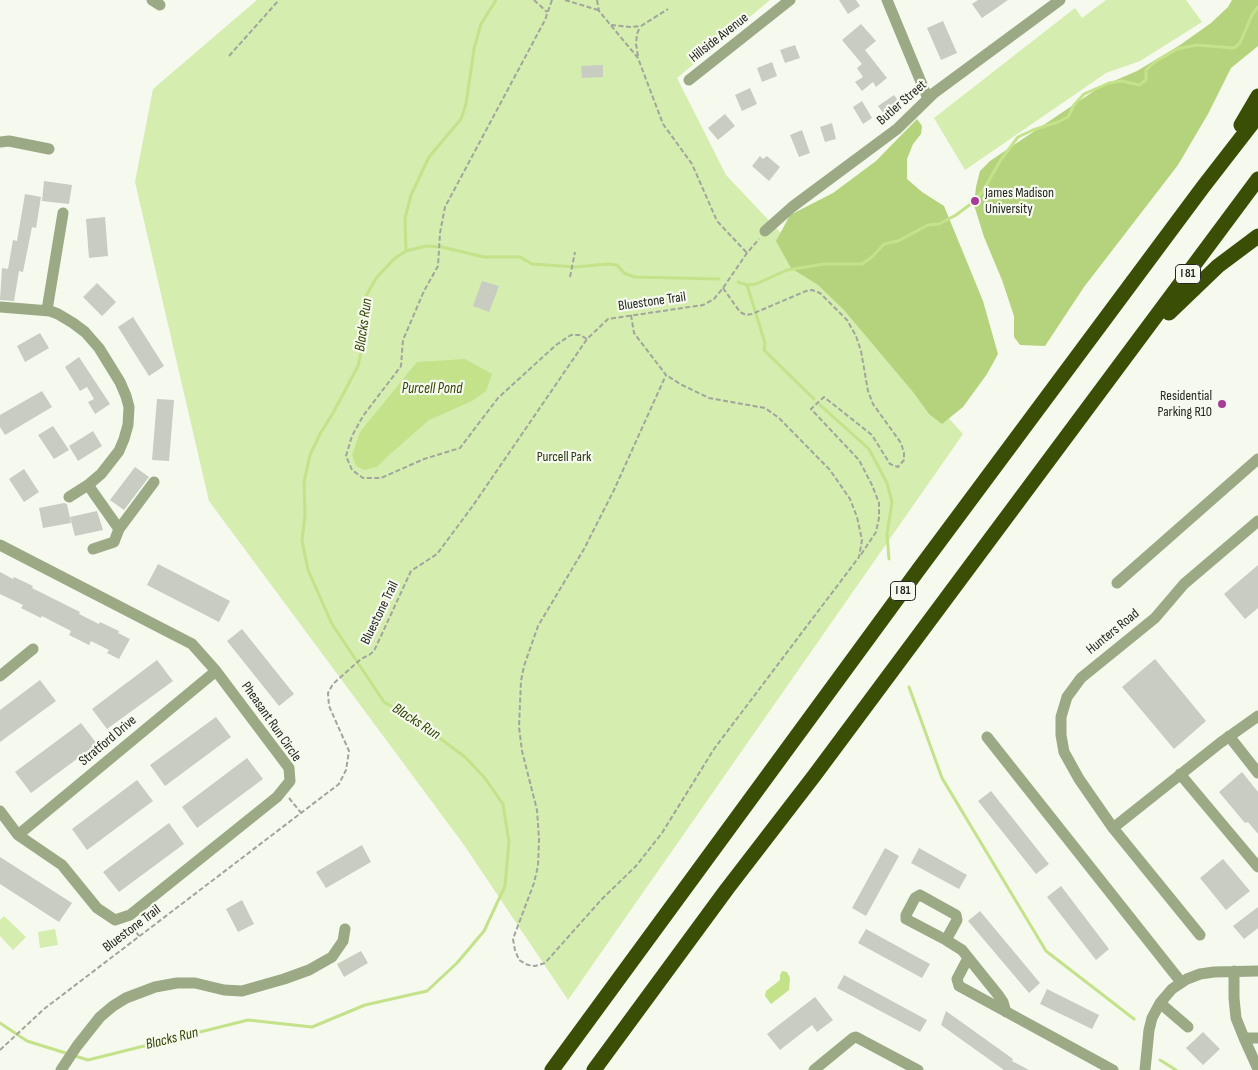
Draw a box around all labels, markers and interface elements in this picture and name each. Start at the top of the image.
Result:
street label: Hillside Avenue [686,10,752,66]
street label: Butler Street [874,77,930,129]
place label: James Madison University [985,185,1054,218]
marker: James Madison University [969,195,981,207]
road number: I 81 [1176,264,1200,284]
street label: Bluestone Trail [617,289,687,315]
water label: Blacks Run [351,297,377,353]
water label: Purcell Pond [402,380,462,398]
place label: Residential Parking R10 [1157,388,1212,421]
marker: Residential Parking R10 [1216,398,1228,410]
park label: Purcell Park [537,449,591,465]
street label: Bluestone Trail [358,579,402,647]
road number: I 81 [890,582,916,600]
street label: Hunters Road [1083,606,1143,658]
street label: Pheasant Run Circle [237,679,305,765]
water label: Blacks Run [389,700,443,744]
street label: Stratford Drive [76,712,140,770]
street label: Bluestone Trail [100,902,164,956]
water label: Blacks Run [144,1024,200,1054]

